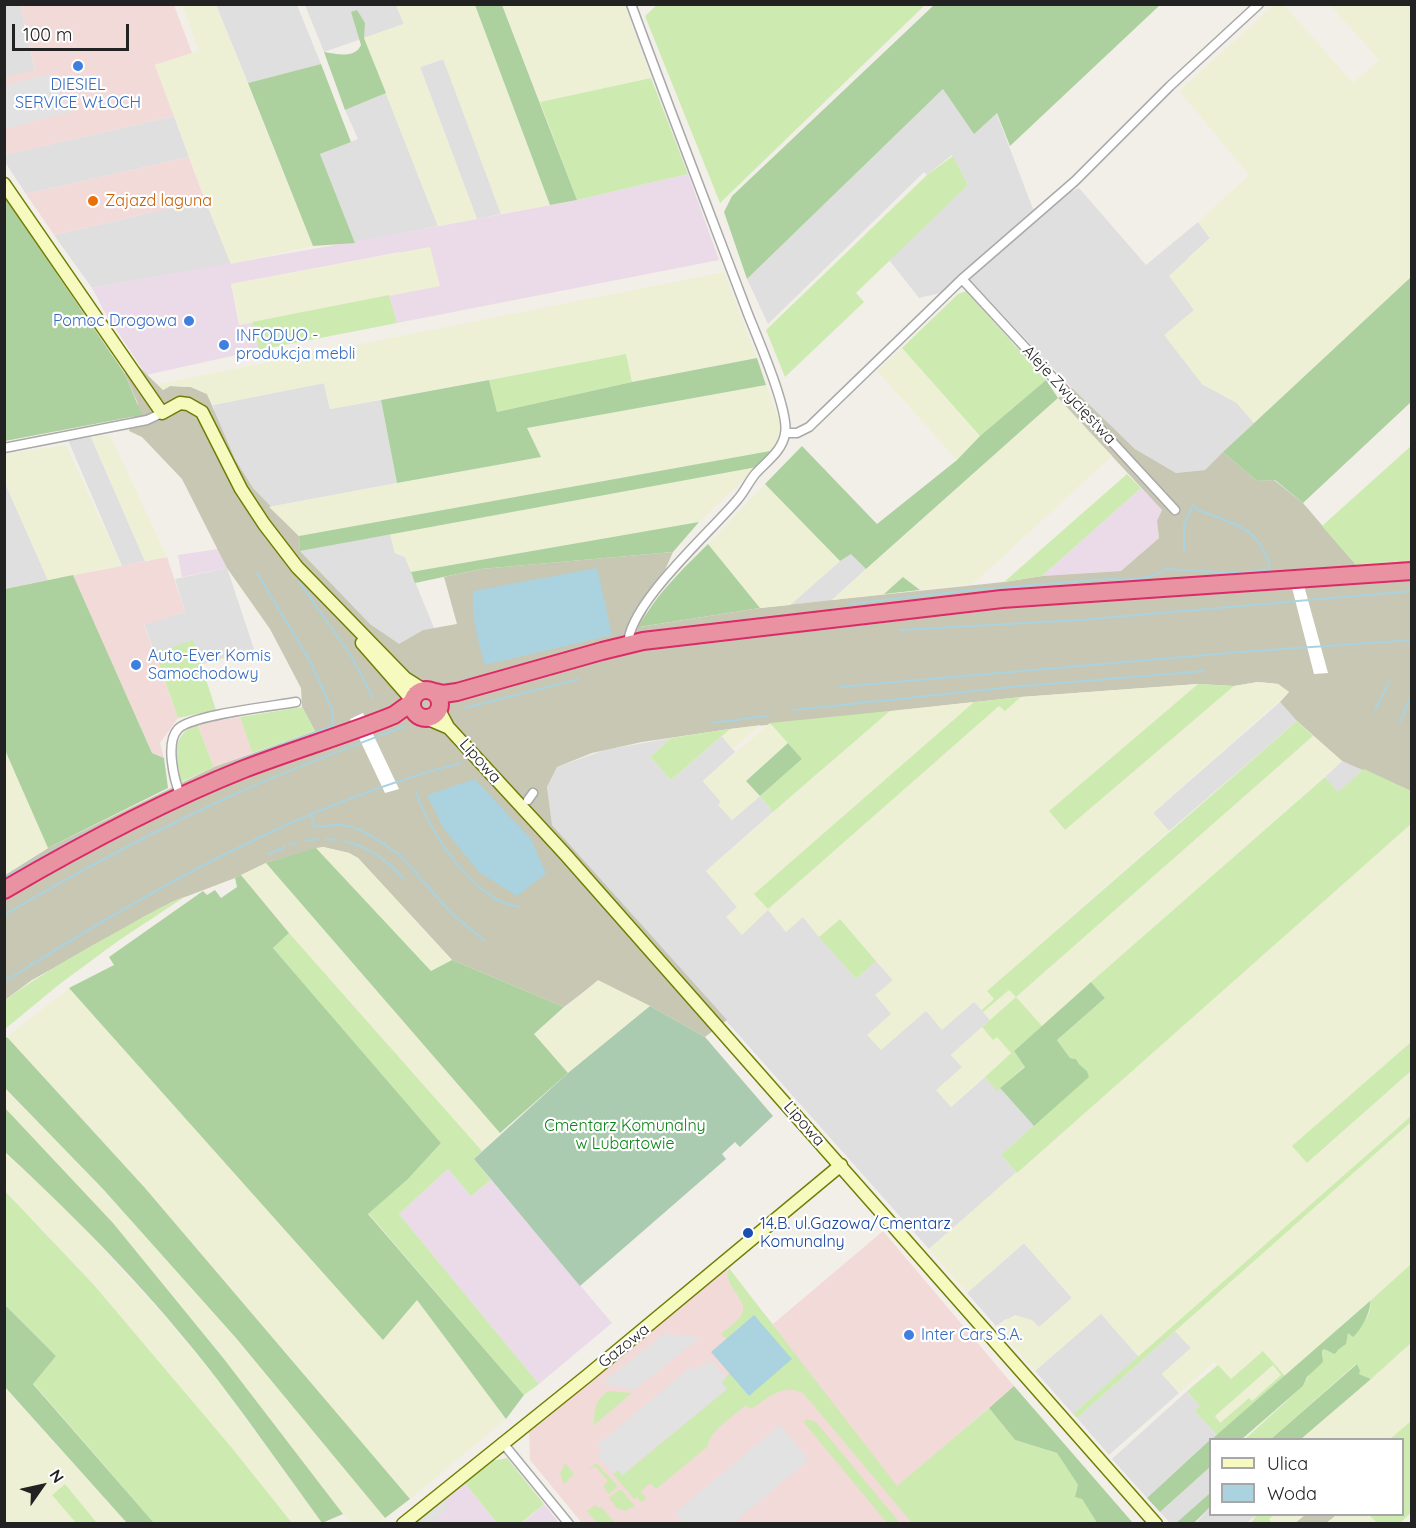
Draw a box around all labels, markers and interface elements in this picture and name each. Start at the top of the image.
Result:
scale bar [15,12,132,50]
text: 100 m [23,23,72,46]
marker: DIESIEL SERVICE WŁOCH [71,59,85,73]
place label: DIESIEL SERVICE WŁOCH [15,75,141,113]
place label: Zajazd laguna [105,191,212,211]
marker: Zajazd laguna [86,194,100,208]
place label: Pomoc Drogowa [53,311,177,331]
marker: Pomoc Drogowa [182,314,196,328]
place label: INFODUO - produkcja mebli [236,326,356,364]
marker: INFODUO - produkcja mebli [217,338,231,352]
street label: Aleje Zwycięstwa [1018,342,1120,448]
place label: Auto-Ever Komis Samochodowy [148,646,271,684]
marker: Auto-Ever Komis Samochodowy [129,658,143,672]
street label: Lipowa [455,735,505,787]
street label: Lipowa [779,1098,829,1150]
park label: Cmentarz Komunalny w Lubartowie [544,1116,706,1154]
place label: 14.B. ul.Gazowa/Cmentarz Komunalny [760,1214,951,1252]
marker: 14.B. ul.Gazowa/Cmentarz Komunalny [741,1226,755,1240]
street label: Gazowa [595,1320,653,1372]
place label: Inter Cars S.A. [921,1325,1022,1345]
marker: Inter Cars S.A. [902,1328,916,1342]
legend [1209,1438,1404,1516]
text: Ulica [1267,1452,1308,1475]
north arrow [12,1456,72,1516]
text: N [45,1465,68,1486]
text: Woda [1267,1482,1317,1505]

